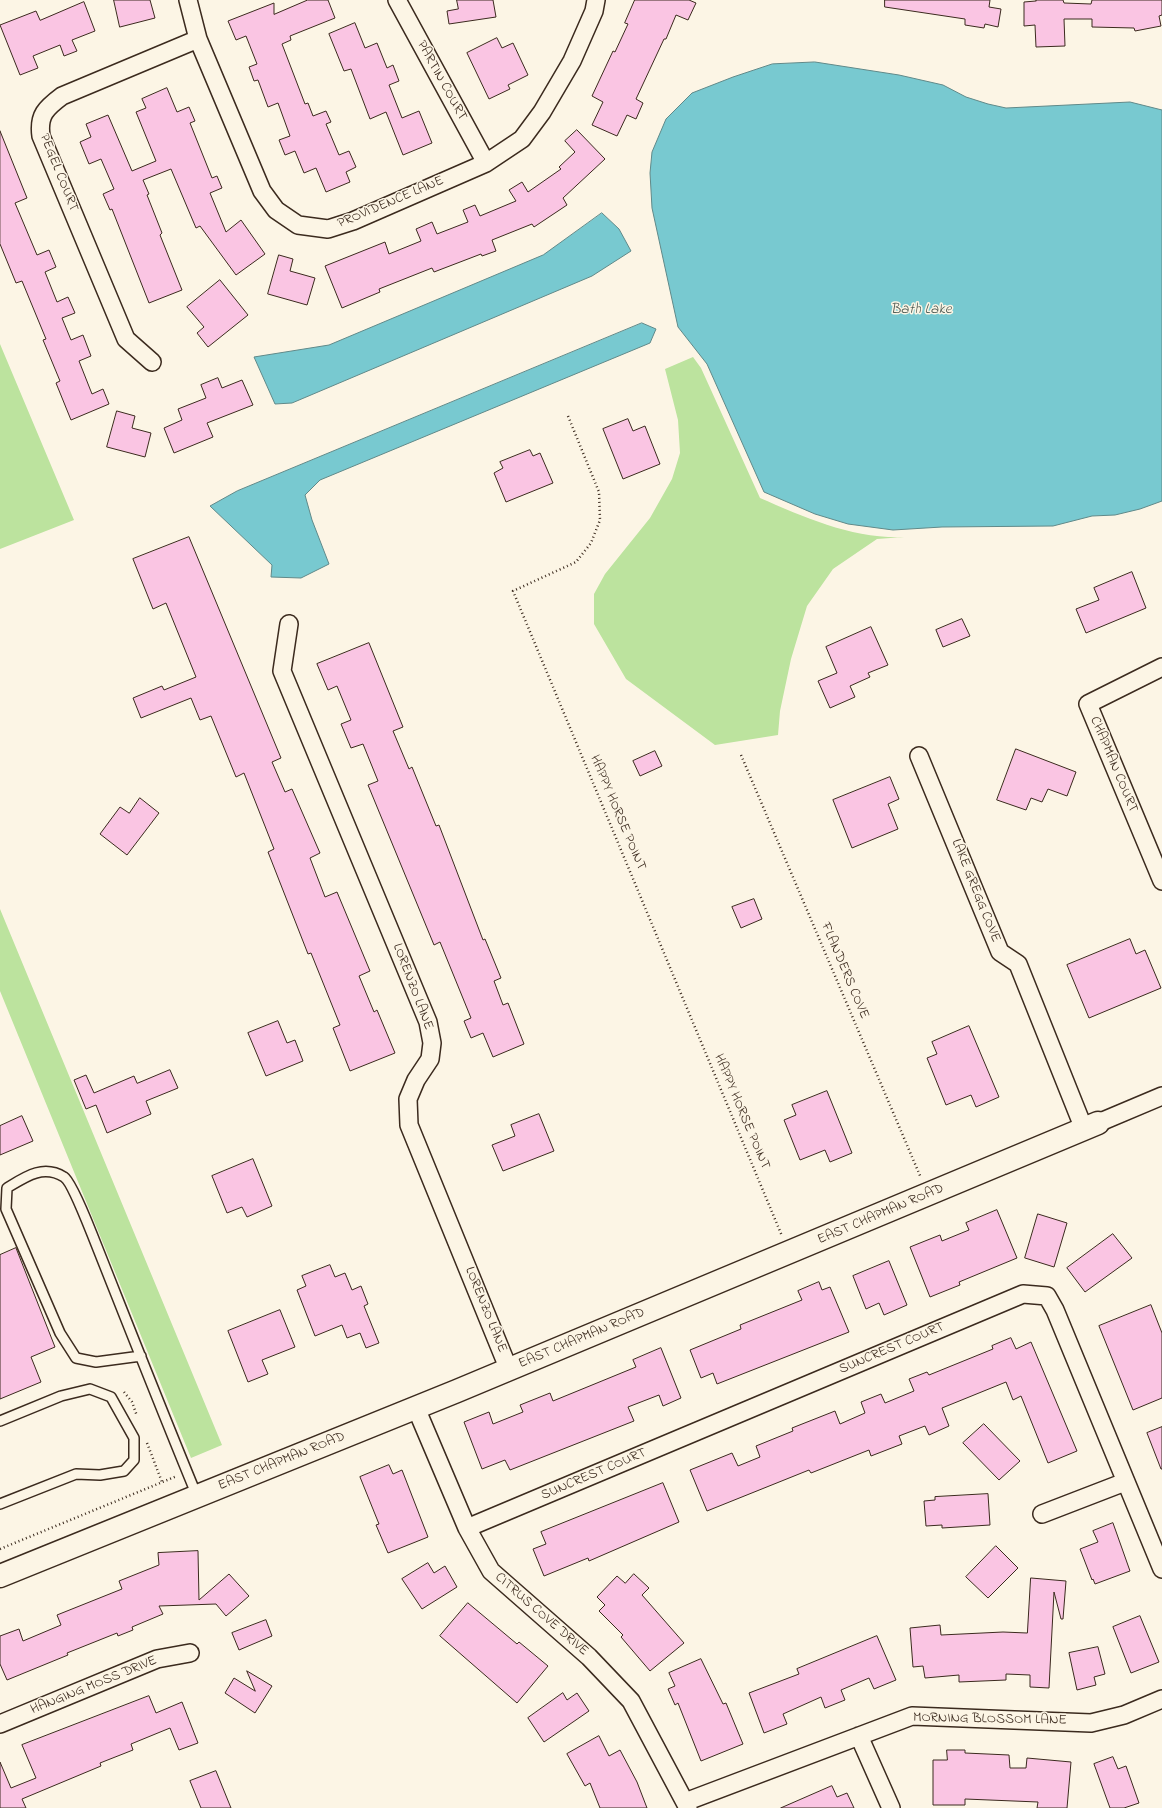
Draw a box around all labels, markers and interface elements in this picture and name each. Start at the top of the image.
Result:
street label: PARTIN COURT [412,38,470,124]
street label: PEGEL COURT [35,131,81,215]
street label: PROVIDENCE LANE [335,173,447,233]
water label: Bath Lake [890,302,952,320]
street label: CHAPMAN COURT [1085,714,1141,816]
street label: HAPPY HORSE POINT [585,753,649,873]
street label: LAKE GREGG COVE [947,837,1003,945]
street label: FLANDERS COVE [816,920,872,1022]
street label: LORENZO LANE [388,941,436,1033]
street label: HAPPY HORSE POINT [709,1052,773,1172]
street label: EAST CHAPMAN ROAD [815,1181,947,1249]
street label: LORENZO LANE [460,1265,510,1355]
street label: EAST CHAPMAN ROAD [516,1305,648,1373]
street label: SUNCREST COURT [837,1319,947,1379]
street label: EAST CHAPMAN ROAD [216,1429,348,1495]
street label: SUNCREST COURT [539,1445,649,1505]
street label: CITRUS COVE DRIVE [491,1570,591,1660]
street label: HANGING MOSS DRIVE [28,1653,160,1719]
street label: MORNING BLOSSOM LANE [913,1710,1067,1730]

